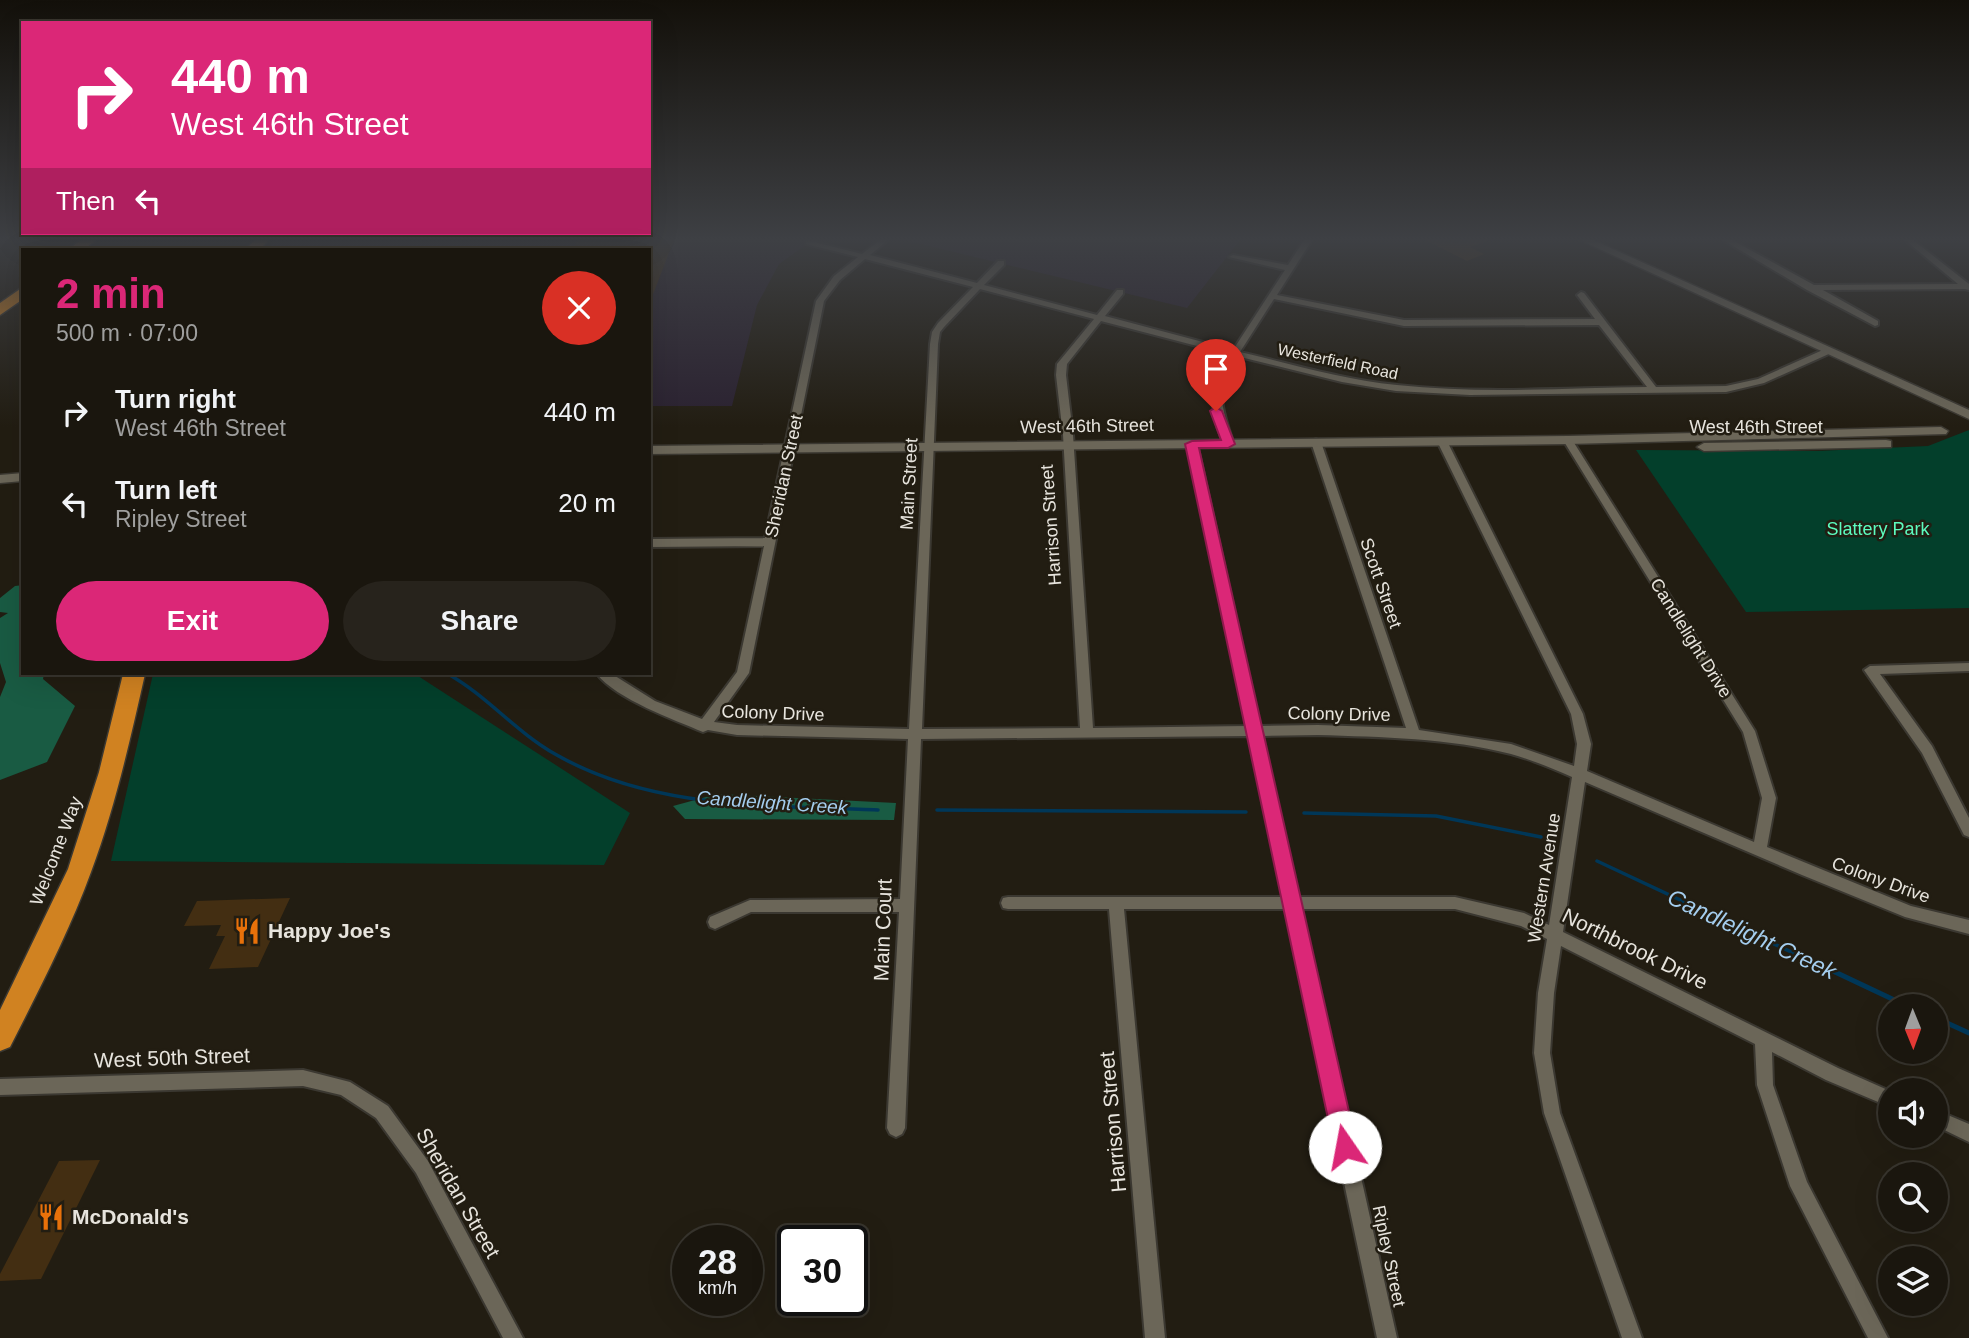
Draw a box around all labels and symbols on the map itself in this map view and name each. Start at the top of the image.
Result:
pin [1186,339,1246,411]
street label: Westerfield Road [1276,340,1400,383]
street label: Sheridan Street [761,413,807,539]
street label: West 46th Street [1020,415,1154,437]
street label: West 46th Street [1689,417,1823,437]
street label: Main Street [897,438,921,530]
street label: Harrison Street [1037,464,1065,586]
park label: Slattery Park [1826,519,1931,539]
street label: Scott Street [1356,535,1406,631]
street label: Candlelight Drive [1646,575,1736,701]
street label: Colony Drive [721,701,825,725]
street label: Colony Drive [1287,703,1391,725]
water label: Candlelight Creek [696,787,850,818]
street label: Welcome Way [26,794,86,908]
street label: Western Avenue [1524,812,1564,944]
street label: Colony Drive [1829,853,1933,907]
street label: Main Court [869,878,896,982]
water label: Candlelight Creek [1664,884,1842,985]
street label: Northbrook Drive [1559,903,1712,994]
restaurant icon: Happy Joe's [232,916,262,946]
place label: Happy Joe's [268,919,391,942]
north arrow [1878,994,1948,1064]
street label: West 50th Street [94,1043,251,1072]
street label: Harrison Street [1095,1051,1130,1193]
position arrow [1308,1110,1382,1184]
street label: Sheridan Street [412,1124,505,1262]
restaurant icon: McDonald's [36,1202,66,1232]
street label: Ripley Street [1369,1204,1409,1308]
place label: McDonald's [72,1205,189,1228]
speed limit sign: 30 [777,1225,868,1316]

